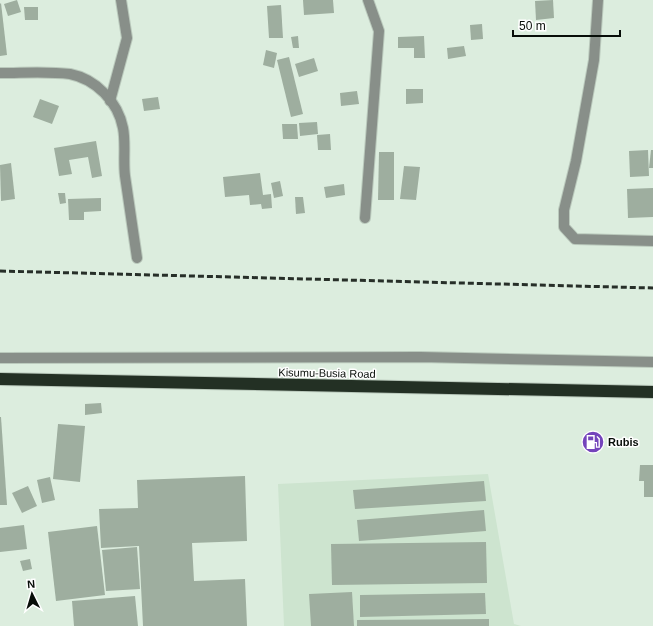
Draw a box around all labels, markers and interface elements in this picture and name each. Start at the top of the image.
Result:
scale bar [513,12,620,38]
text: 50 m [519,19,546,33]
street label: Kisumu-Busia Road [278,366,376,380]
fuel station icon: Rubis [580,429,606,455]
place label: Rubis [608,436,639,448]
north arrow [12,574,52,614]
text: N [27,578,36,590]

